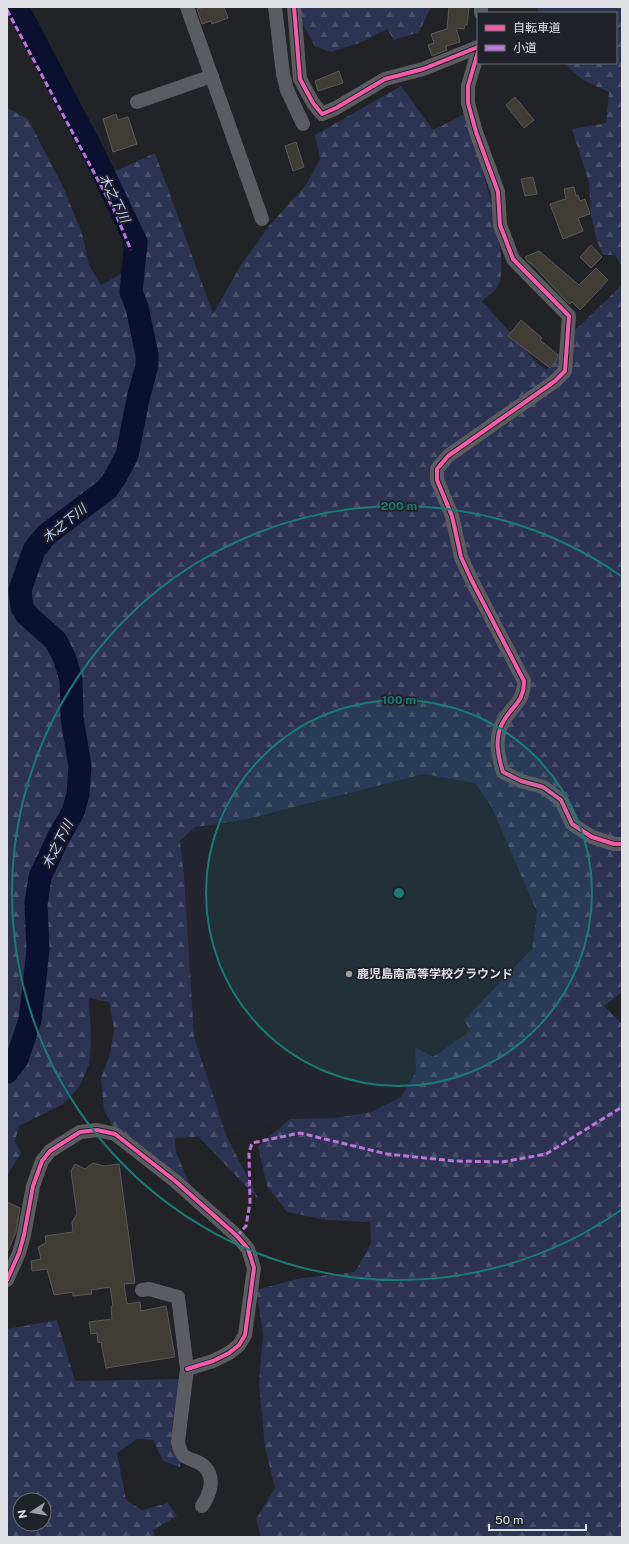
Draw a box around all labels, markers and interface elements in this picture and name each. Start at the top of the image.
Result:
legend [477,12,617,64]
text: 自転車道 [513,21,561,35]
text: 小道 [513,41,537,55]
water label: 木之下川 [96,172,134,227]
text: 200 m [381,499,417,513]
water label: 木之下川 [39,500,91,546]
text: 100 m [382,693,416,707]
water label: 木之下川 [39,816,77,871]
centre of rings [392,886,406,900]
place label: 鹿児島南高等学校グラウンド [357,967,513,981]
marker: 鹿児島南高等学校グラウンド [344,969,354,979]
north arrow [12,1492,52,1532]
scale bar [489,1506,586,1532]
text: N [15,1509,29,1520]
text: 50 m [495,1513,523,1527]

